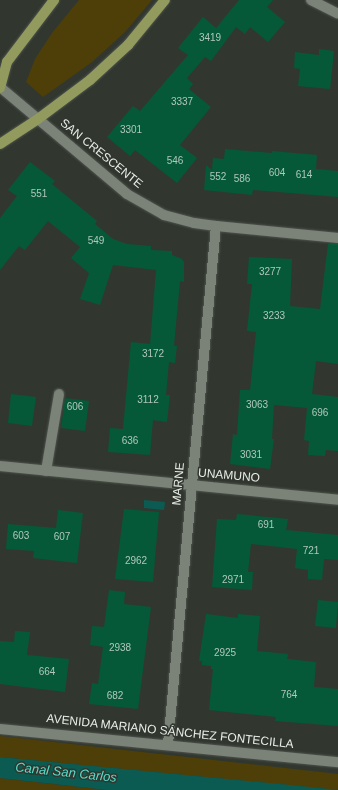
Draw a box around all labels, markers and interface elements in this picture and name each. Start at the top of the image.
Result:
house number: 3419 [199,32,221,44]
house number: 3337 [171,96,193,108]
street label: SAN CRESCENTE [57,116,145,192]
house number: 3301 [120,124,142,136]
house number: 546 [167,155,183,167]
house number: 604 [269,167,285,179]
house number: 614 [296,169,312,181]
house number: 552 [210,171,226,183]
house number: 586 [234,173,250,185]
house number: 551 [31,188,47,200]
house number: 549 [88,235,104,247]
house number: 3277 [259,266,281,278]
house number: 3233 [263,310,285,322]
house number: 3172 [142,348,164,360]
house number: 3112 [137,394,159,406]
house number: 3063 [246,399,268,411]
house number: 606 [67,401,83,413]
house number: 696 [312,407,328,419]
house number: 636 [122,435,138,447]
house number: 3031 [240,449,262,461]
street label: MARNE [170,462,188,506]
street label: UNAMUNO [197,466,261,486]
house number: 691 [258,519,274,531]
house number: 603 [13,530,29,542]
house number: 607 [54,531,70,543]
house number: 721 [303,545,319,557]
house number: 2962 [125,555,147,567]
house number: 2971 [222,574,244,586]
house number: 2938 [109,642,131,654]
house number: 2925 [214,647,236,659]
house number: 664 [39,666,55,678]
house number: 764 [281,689,297,701]
house number: 682 [107,690,123,702]
street label: AVENIDA MARIANO SÁNCHEZ FONTECILLA [45,712,295,752]
water label: Canal San Carlos [15,760,117,786]

